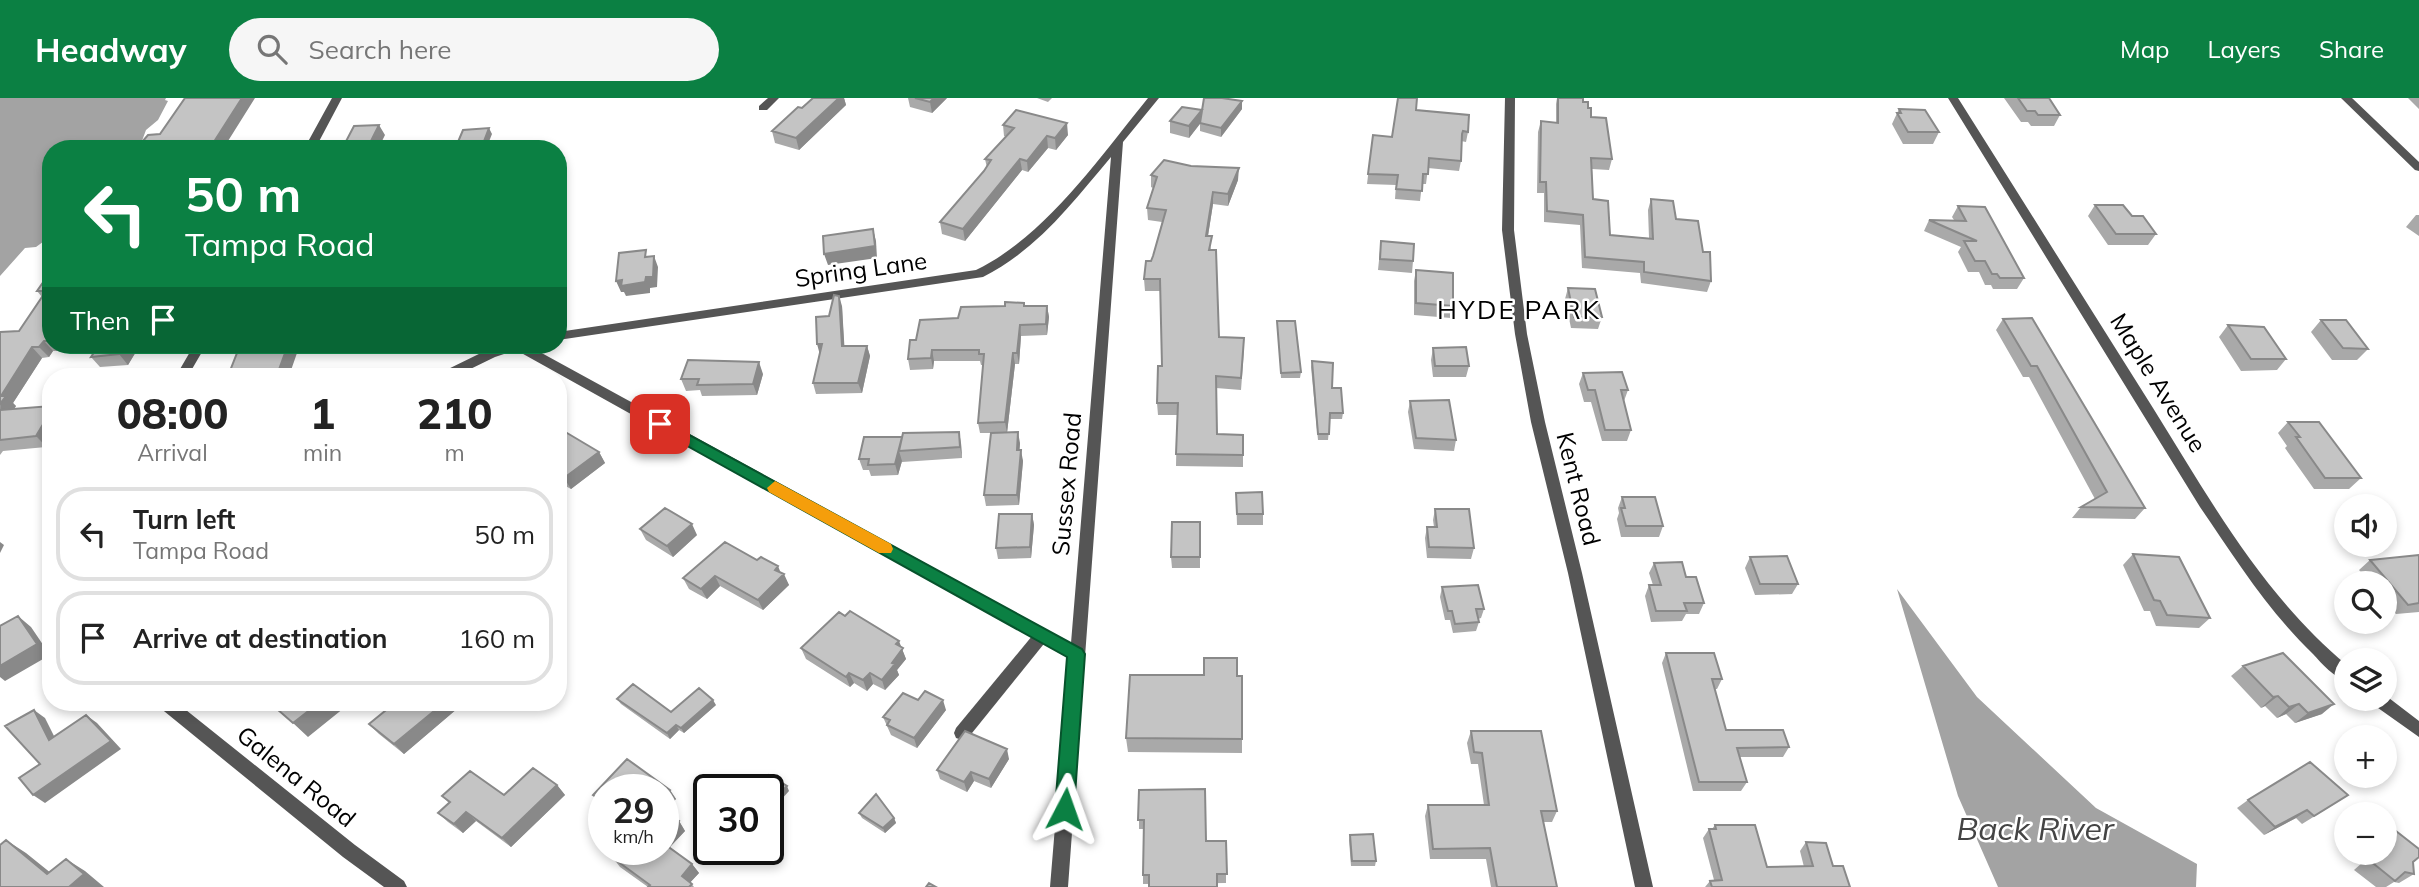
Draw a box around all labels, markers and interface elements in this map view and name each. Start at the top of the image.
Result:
search box [229,18,719,81]
text: Headway [35,29,187,70]
icon: search [253,30,291,68]
text: Search here [309,33,451,66]
text: Map [2120,34,2169,64]
text: Layers [2207,34,2281,64]
text: Share [2319,34,2384,64]
text: 50 m [185,163,301,224]
icon: left [70,168,161,259]
text: Tampa Road [185,224,374,264]
street label: Spring Lane [793,245,929,293]
district label: HYDE PARK [1437,293,1601,326]
icon: arrive [144,301,182,339]
text: Then [70,304,130,337]
street label: Maple Avenue [2104,308,2213,457]
text: 08:00 [117,387,228,440]
text: 1 [310,387,335,440]
text: 210 [417,387,492,440]
pin [630,394,690,454]
icon: arrive [641,405,679,443]
street label: Sussex Road [1045,411,1087,557]
street label: Kent Road [1550,429,1608,548]
text: Arrival [137,438,208,467]
text: min [303,438,342,467]
text: m [444,438,465,467]
map controls [2334,494,2397,865]
button: sound [2334,494,2397,557]
text: Turn left [133,503,235,536]
icon: left [74,515,112,553]
text: 50 m [474,518,535,551]
text: Tampa Road [133,536,269,565]
button: search [2334,571,2397,634]
icon: arrive [74,619,112,657]
text: Arrive at destination [133,622,388,655]
text: 160 m [459,622,535,655]
button: layers [2334,648,2397,711]
street label: Galena Road [231,719,362,833]
button: + [2334,725,2397,788]
position arrow [1028,772,1102,846]
speed limit sign: 30 [693,774,784,865]
text: 29 [612,788,655,832]
button: − [2334,802,2397,865]
water label: Back River [1956,808,2115,848]
text: km/h [613,825,654,848]

